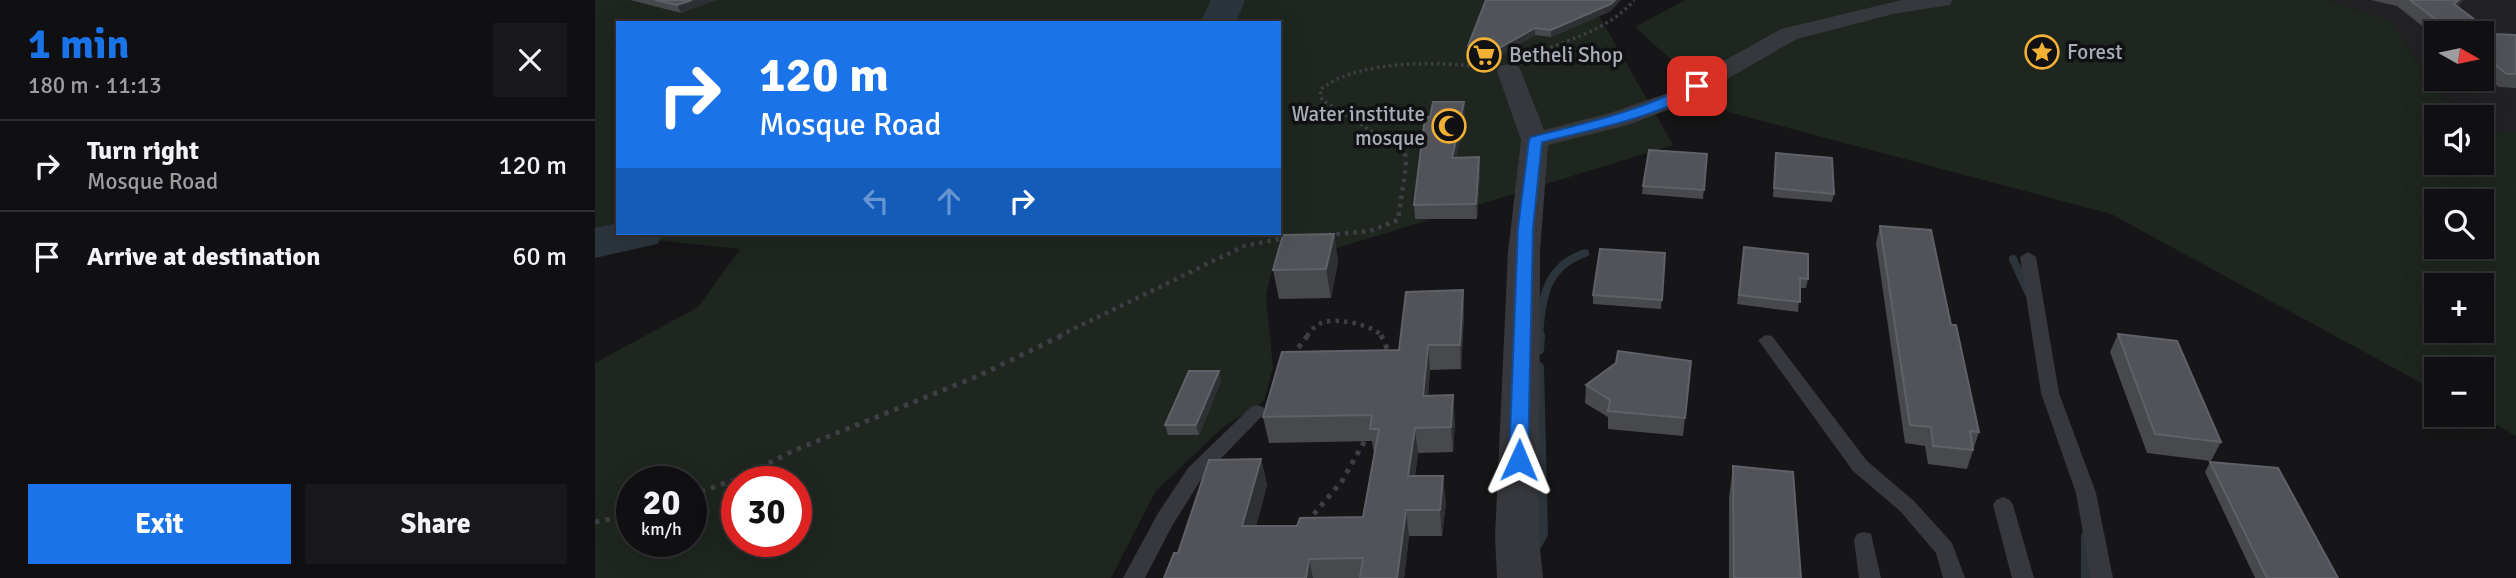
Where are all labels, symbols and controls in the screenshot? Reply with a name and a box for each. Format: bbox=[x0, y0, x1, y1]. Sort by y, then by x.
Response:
text: 1 min bbox=[28, 19, 129, 70]
north arrow bbox=[2424, 21, 2494, 91]
map controls bbox=[2424, 21, 2494, 427]
button: close bbox=[493, 23, 567, 97]
place icon: Forest bbox=[2023, 33, 2061, 71]
supermarket icon: Betheli Shop bbox=[1465, 36, 1503, 74]
place label: Forest bbox=[2067, 39, 2123, 65]
place label: Betheli Shop bbox=[1509, 42, 1623, 68]
text: 120 m bbox=[759, 45, 889, 105]
icon: right bbox=[644, 49, 735, 140]
pin bbox=[1667, 56, 1727, 116]
icon: arrive bbox=[1678, 67, 1716, 105]
text: 180 m · 11:13 bbox=[28, 71, 162, 100]
place label: Water institute mosque bbox=[1292, 101, 1425, 151]
text: Mosque Road bbox=[759, 105, 941, 144]
button: sound bbox=[2424, 105, 2494, 175]
mosque icon: Water institute mosque bbox=[1430, 107, 1468, 145]
text: Turn right bbox=[87, 135, 199, 167]
icon: right bbox=[28, 147, 66, 185]
text: 120 m bbox=[498, 150, 567, 182]
text: Mosque Road bbox=[87, 167, 218, 196]
icon: left bbox=[857, 182, 895, 220]
icon: ahead bbox=[930, 182, 968, 220]
icon: right bbox=[1003, 182, 1041, 220]
button: search bbox=[2424, 189, 2494, 259]
icon: arrive bbox=[28, 238, 66, 276]
text: Arrive at destination bbox=[87, 241, 320, 273]
text: 60 m bbox=[512, 241, 567, 273]
button: + bbox=[2424, 273, 2494, 343]
button: − bbox=[2424, 357, 2494, 427]
position arrow bbox=[1482, 423, 1556, 497]
speed limit sign: 30 bbox=[721, 466, 812, 557]
text: 20 bbox=[643, 481, 680, 524]
button: Exit bbox=[28, 484, 291, 564]
button: Share bbox=[305, 484, 567, 564]
text: km/h bbox=[641, 518, 682, 540]

